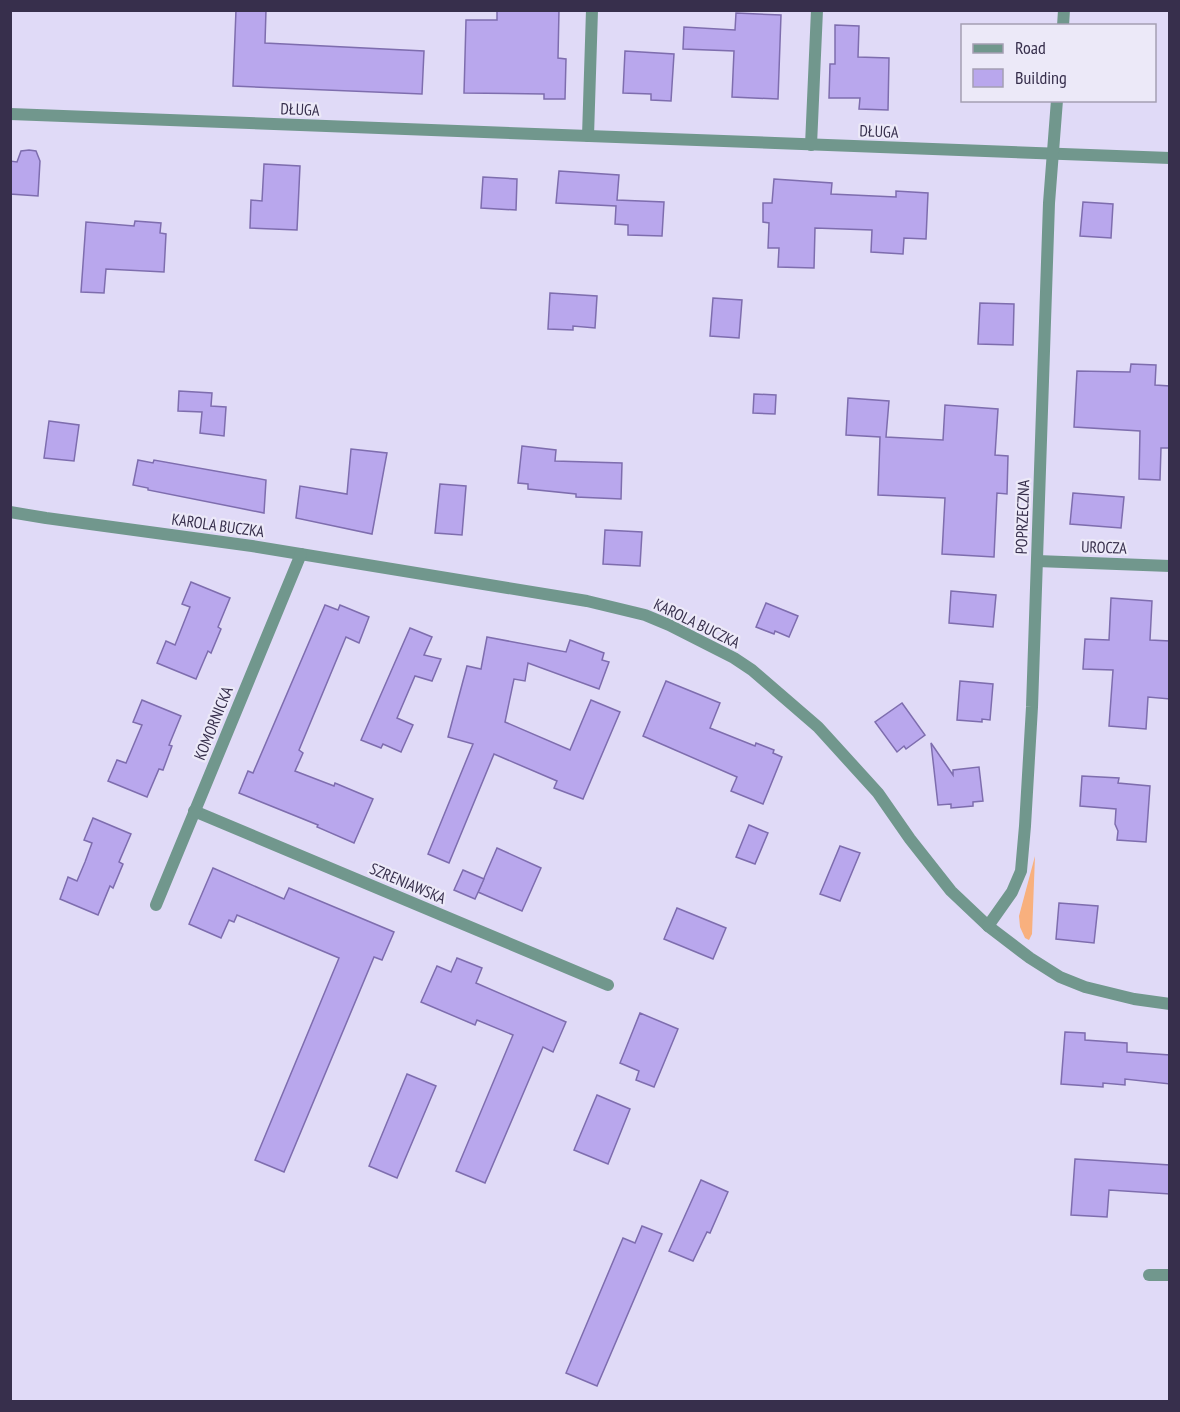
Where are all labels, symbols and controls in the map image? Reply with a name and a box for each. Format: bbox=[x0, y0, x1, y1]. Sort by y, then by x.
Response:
legend bbox=[961, 24, 1156, 102]
text: Road bbox=[1015, 36, 1046, 59]
text: Building bbox=[1015, 66, 1067, 89]
street label: DŁUGA bbox=[280, 98, 320, 120]
street label: DŁUGA bbox=[859, 120, 899, 142]
street label: POPRZECZNA bbox=[1011, 479, 1033, 555]
street label: KAROLA BUCZKA bbox=[170, 509, 266, 541]
street label: UROCZA bbox=[1081, 536, 1128, 558]
street label: KAROLA BUCZKA bbox=[651, 594, 744, 653]
street label: KOMORNICKA bbox=[189, 683, 237, 763]
street label: SZRENIAWSKA bbox=[367, 858, 449, 908]

